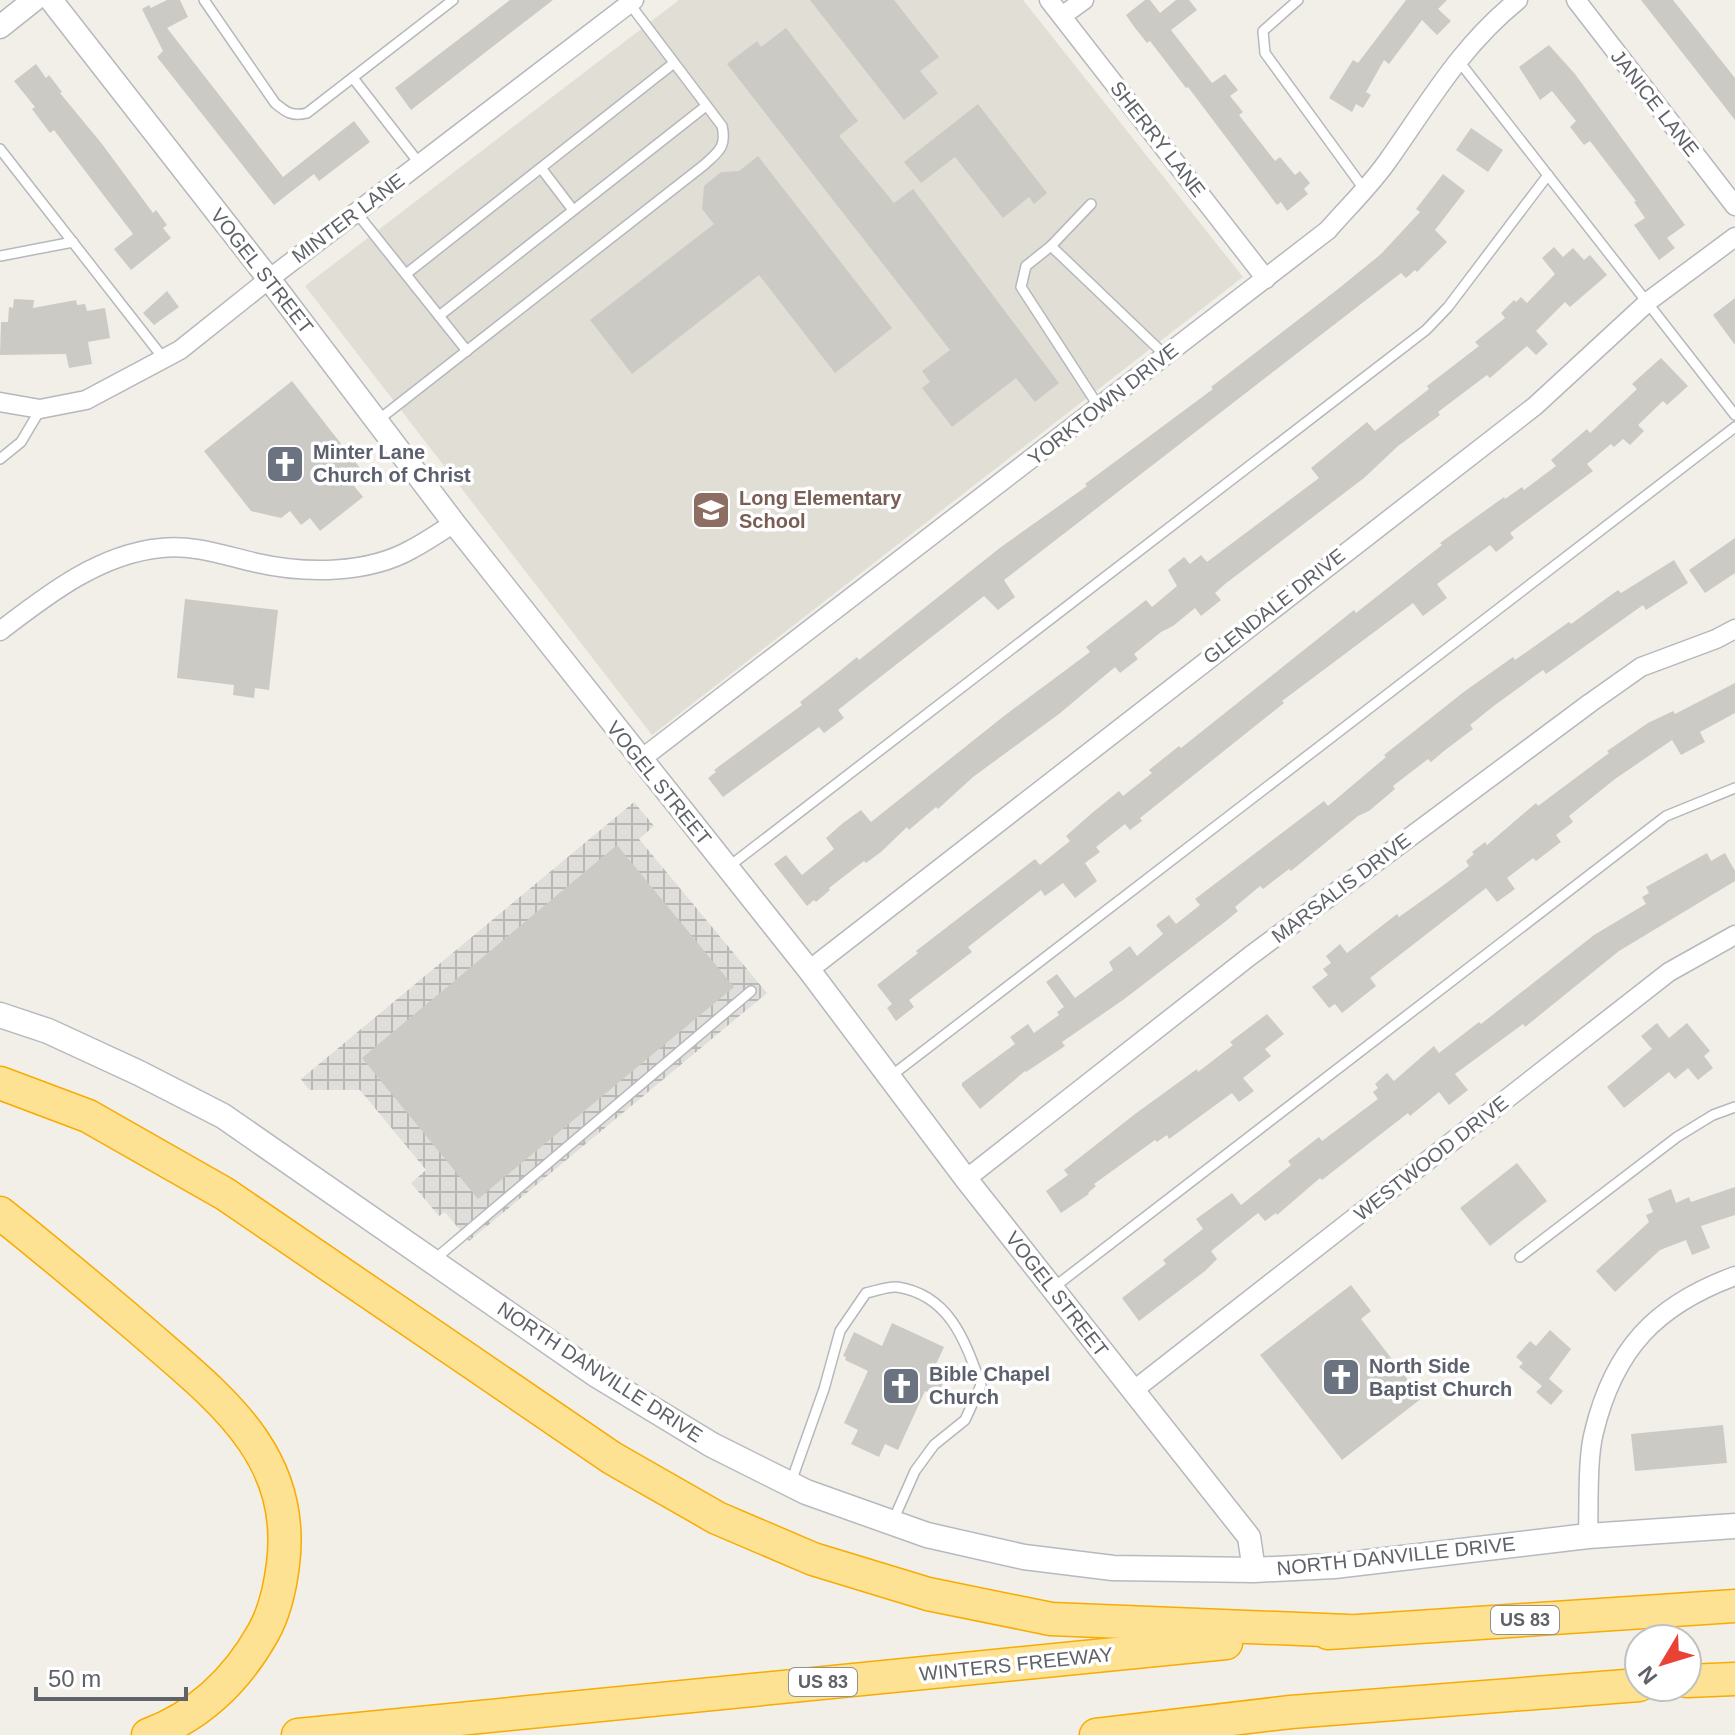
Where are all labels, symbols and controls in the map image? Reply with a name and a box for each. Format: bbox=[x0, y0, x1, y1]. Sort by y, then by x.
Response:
street label: JANICE LANE bbox=[1607, 45, 1703, 161]
street label: SHERRY LANE bbox=[1106, 77, 1210, 201]
street label: MINTER LANE bbox=[288, 169, 408, 267]
street label: VOGEL STREET bbox=[206, 204, 318, 338]
street label: YORKTOWN DRIVE bbox=[1024, 339, 1182, 469]
place label: Minter Lane Church of Christ bbox=[313, 441, 471, 486]
church icon: Minter Lane Church of Christ bbox=[264, 443, 306, 485]
place label: Long Elementary School bbox=[739, 487, 902, 532]
school or university icon: Long Elementary School bbox=[690, 489, 732, 531]
street label: GLENDALE DRIVE bbox=[1199, 544, 1349, 668]
street label: VOGEL STREET bbox=[602, 717, 716, 849]
street label: MARSALIS DRIVE bbox=[1267, 829, 1415, 947]
street label: WESTWOOD DRIVE bbox=[1350, 1091, 1512, 1225]
street label: VOGEL STREET bbox=[1001, 1227, 1113, 1361]
street label: NORTH DANVILLE DRIVE bbox=[493, 1298, 707, 1446]
place label: North Side Baptist Church bbox=[1369, 1355, 1512, 1400]
church icon: North Side Baptist Church bbox=[1320, 1356, 1362, 1398]
place label: Bible Chapel Church bbox=[929, 1363, 1050, 1408]
church icon: Bible Chapel Church bbox=[880, 1365, 922, 1407]
street label: NORTH DANVILLE DRIVE bbox=[1276, 1533, 1516, 1579]
road number: US 83 bbox=[1491, 1606, 1559, 1634]
north arrow bbox=[1623, 1623, 1703, 1703]
street label: WINTERS FREEWAY bbox=[918, 1643, 1114, 1685]
scale bar bbox=[36, 1651, 186, 1701]
text: N bbox=[1633, 1661, 1662, 1689]
text: 50 m bbox=[48, 1665, 101, 1692]
road number: US 83 bbox=[789, 1668, 857, 1696]

